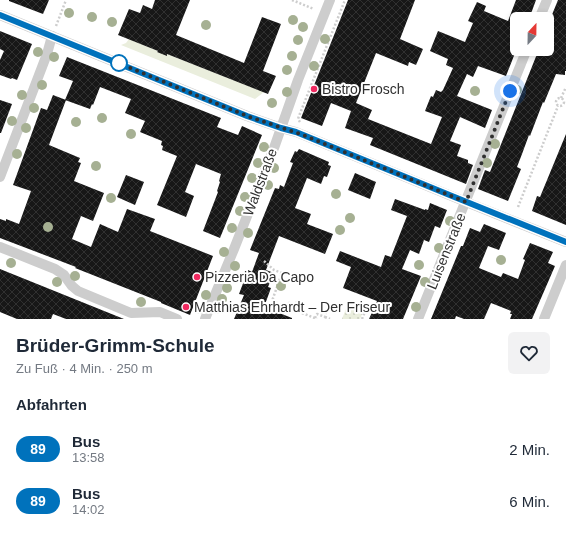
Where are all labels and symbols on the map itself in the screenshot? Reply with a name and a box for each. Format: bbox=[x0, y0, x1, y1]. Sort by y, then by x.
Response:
north arrow bbox=[510, 12, 554, 56]
unlabelled marker bbox=[110, 54, 128, 72]
place label: Bistro Frosch bbox=[322, 81, 404, 97]
your location bbox=[500, 81, 520, 101]
marker: Bistro Frosch bbox=[309, 84, 319, 94]
street label: Waldstraße bbox=[240, 146, 280, 218]
street label: Luisenstraße bbox=[423, 210, 469, 292]
place label: Pizzeria Da Capo bbox=[205, 269, 314, 285]
marker: Pizzeria Da Capo bbox=[192, 272, 202, 282]
place label: Matthias Ehrhardt – Der Friseur bbox=[194, 299, 390, 315]
marker: Matthias Ehrhardt – Der Friseur bbox=[181, 302, 191, 312]

